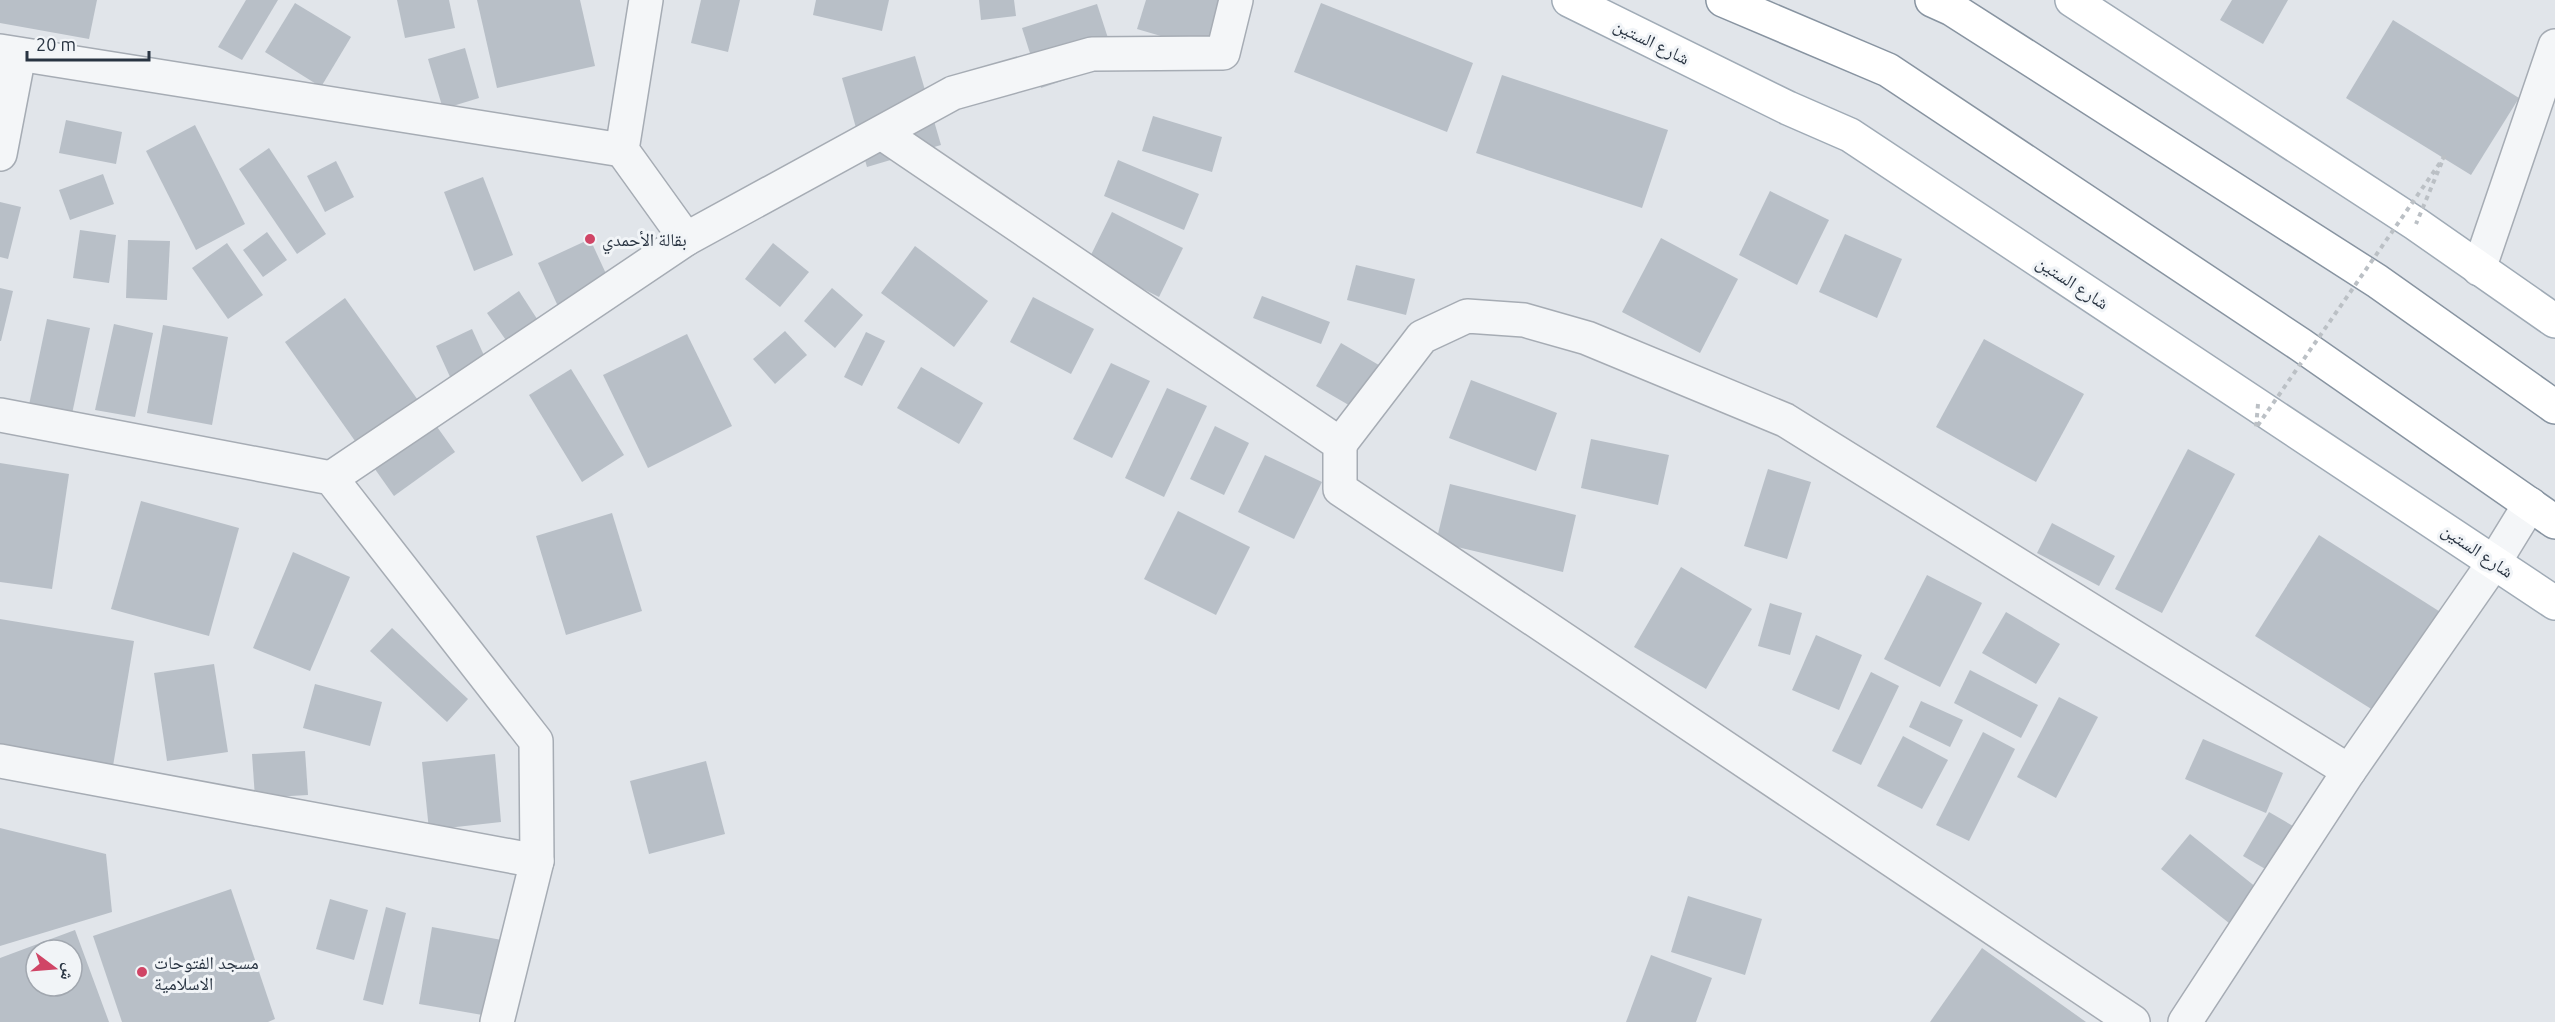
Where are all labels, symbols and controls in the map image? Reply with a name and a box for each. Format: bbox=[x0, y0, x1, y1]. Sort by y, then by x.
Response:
street label: شارع الستين bbox=[1610, 14, 1693, 70]
scale bar bbox=[27, 24, 148, 62]
text: 20 m bbox=[36, 34, 76, 54]
place label: بقالة الأحمدي bbox=[602, 229, 687, 255]
marker: بقالة الأحمدي bbox=[583, 232, 597, 246]
street label: شارع الستين bbox=[2032, 251, 2113, 314]
street label: شارع الستين bbox=[2437, 519, 2518, 583]
north arrow bbox=[24, 938, 84, 998]
place label: مسجد الفتوحات الاسلامية bbox=[154, 952, 259, 994]
text: ش bbox=[56, 961, 79, 983]
marker: مسجد الفتوحات الاسلامية bbox=[135, 965, 149, 979]

